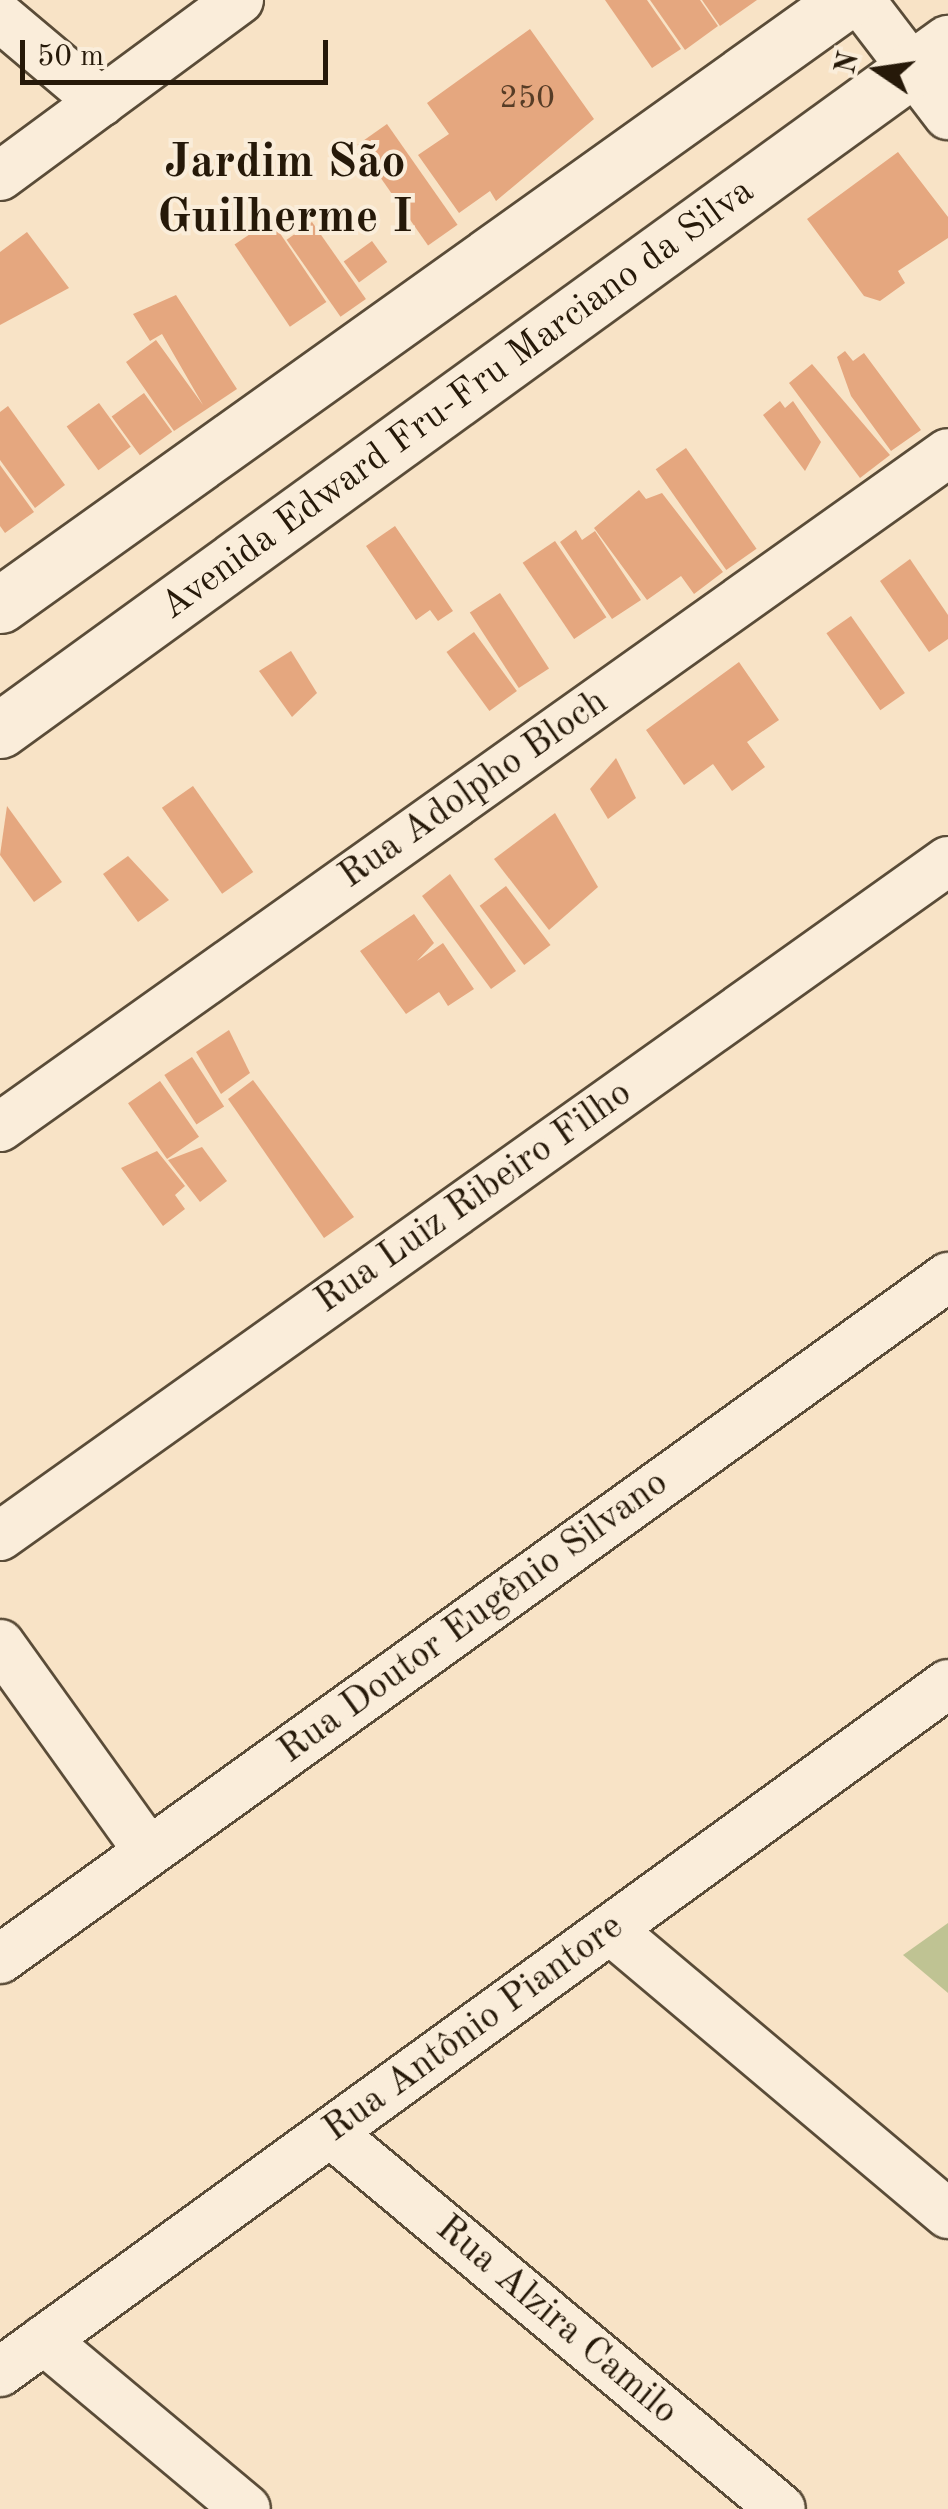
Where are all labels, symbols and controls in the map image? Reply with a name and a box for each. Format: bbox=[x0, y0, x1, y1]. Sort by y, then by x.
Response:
scale bar bbox=[25, 20, 332, 82]
north arrow bbox=[828, 20, 928, 120]
text: 50 m bbox=[37, 42, 104, 72]
text: N bbox=[833, 50, 865, 77]
house number: 250 bbox=[499, 80, 555, 118]
district label: Jardim São Guilherme I bbox=[157, 134, 413, 247]
street label: Avenida Edward Fru-Fru Marciano da Silva bbox=[152, 169, 764, 631]
street label: Rua Adolpho Bloch bbox=[331, 680, 617, 900]
street label: Rua Luiz Ribeiro Filho bbox=[307, 1072, 641, 1324]
street label: Rua Doutor Eugênio Silvano bbox=[270, 1461, 678, 1775]
street label: Rua Antônio Piantore bbox=[315, 1905, 633, 2153]
street label: Rua Alzira Camilo bbox=[426, 2206, 686, 2436]

